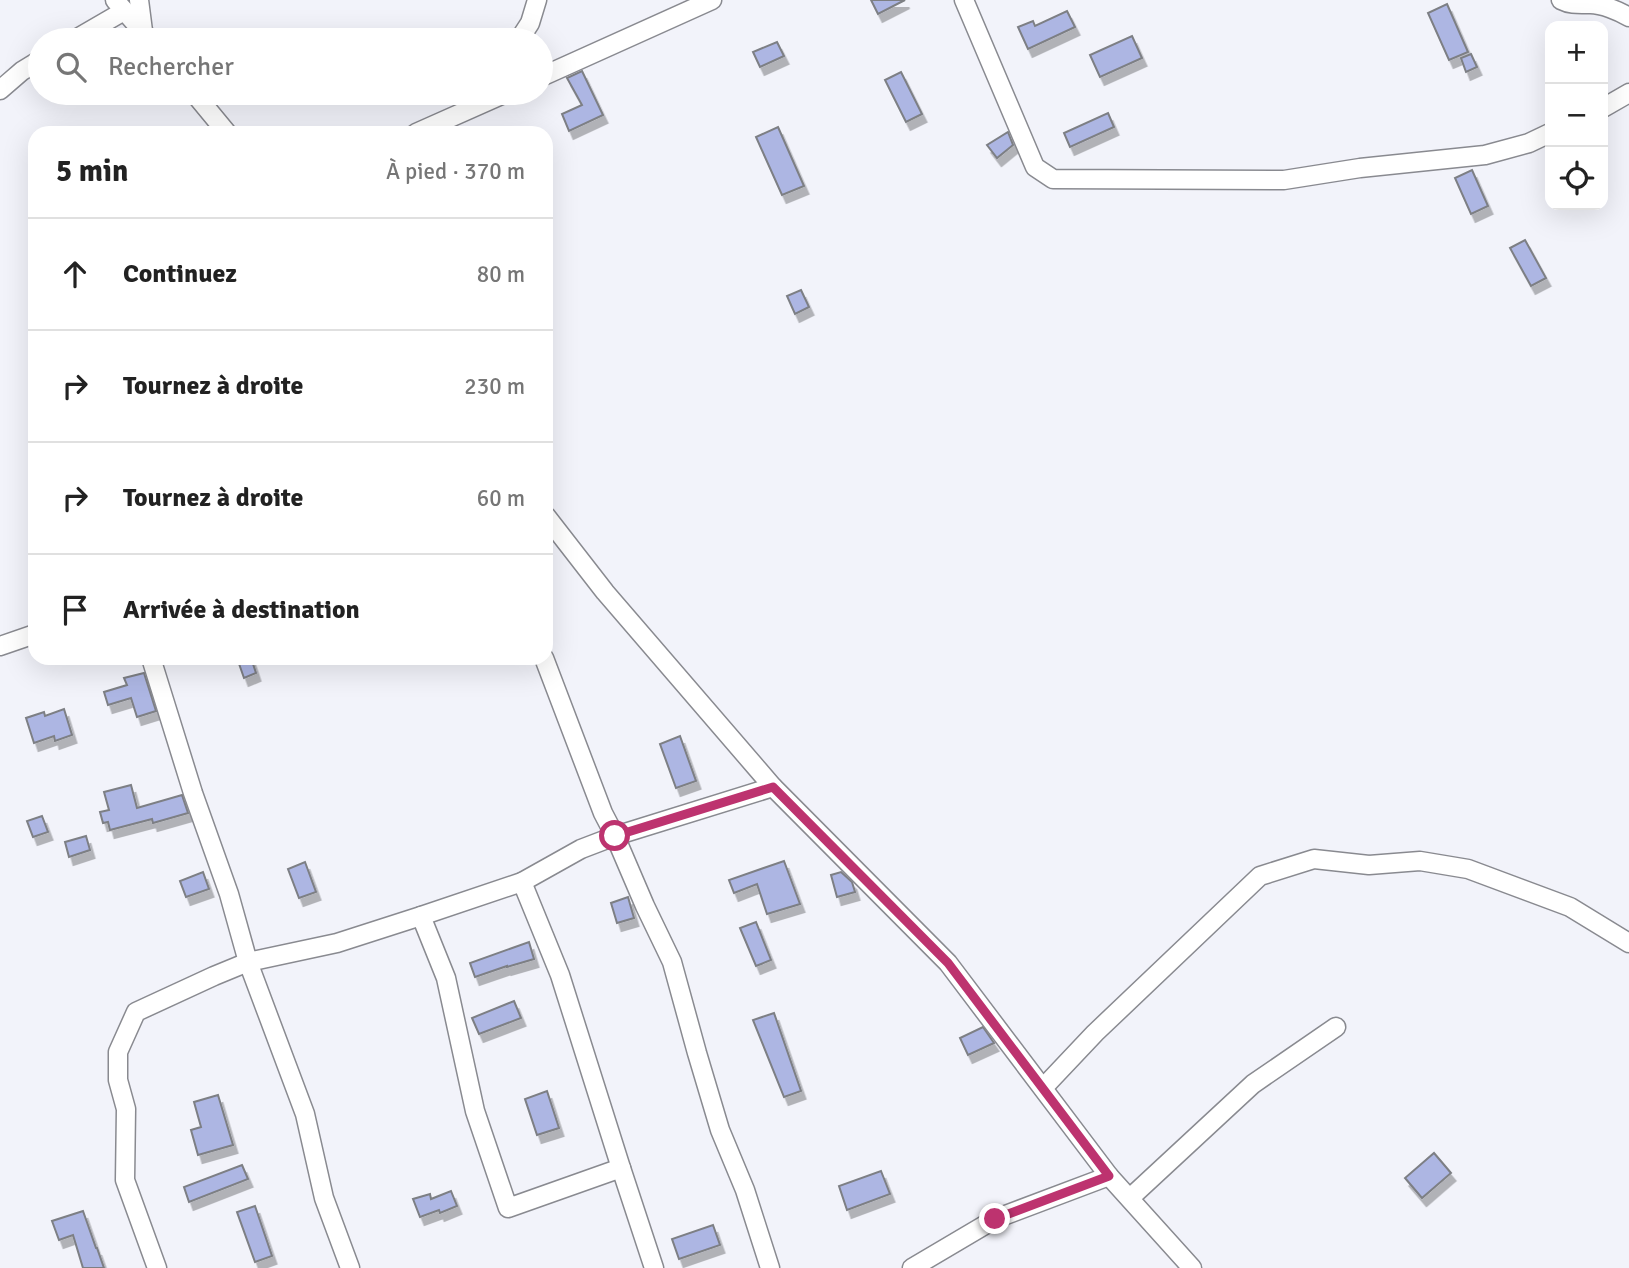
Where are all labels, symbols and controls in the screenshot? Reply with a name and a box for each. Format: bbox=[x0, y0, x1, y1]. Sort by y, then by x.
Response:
map controls bbox=[1545, 21, 1608, 210]
button: + bbox=[1545, 21, 1608, 84]
search box bbox=[28, 28, 553, 105]
icon: search bbox=[52, 48, 90, 86]
text: Rechercher bbox=[108, 51, 234, 83]
button: − bbox=[1545, 84, 1608, 147]
button: locate bbox=[1545, 147, 1608, 210]
text: 5 min bbox=[56, 153, 128, 190]
text: À pied · 370 m bbox=[386, 157, 525, 186]
icon: ahead bbox=[56, 255, 94, 293]
text: Continuez bbox=[123, 258, 237, 290]
text: 80 m bbox=[477, 260, 525, 289]
icon: right bbox=[56, 367, 94, 405]
text: Tournez à droite bbox=[123, 370, 303, 402]
text: 230 m bbox=[464, 372, 525, 401]
icon: right bbox=[56, 479, 94, 517]
text: Tournez à droite bbox=[123, 482, 303, 514]
text: 60 m bbox=[477, 484, 525, 513]
icon: arrive bbox=[56, 591, 94, 629]
text: Arrivée à destination bbox=[123, 594, 360, 626]
route start bbox=[599, 820, 630, 851]
route end bbox=[979, 1203, 1010, 1234]

